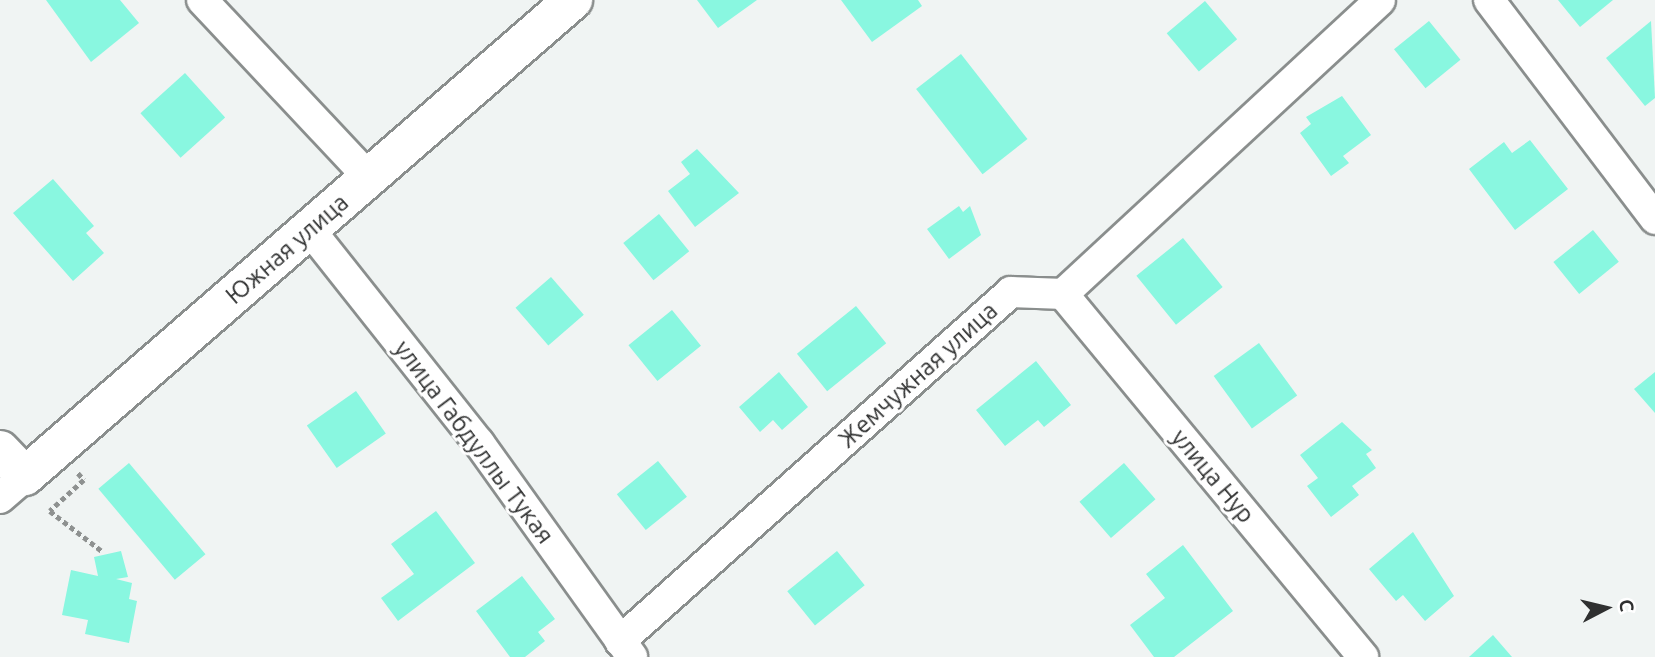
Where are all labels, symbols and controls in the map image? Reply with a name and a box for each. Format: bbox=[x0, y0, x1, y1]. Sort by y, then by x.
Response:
street label: Южная улица bbox=[220, 188, 354, 310]
street label: Жемчужная улица bbox=[833, 296, 1003, 454]
street label: улица Габдуллы Тукая bbox=[388, 335, 560, 549]
street label: улица Нур bbox=[1165, 423, 1261, 529]
north arrow bbox=[1571, 573, 1641, 643]
text: С bbox=[1615, 598, 1639, 613]

